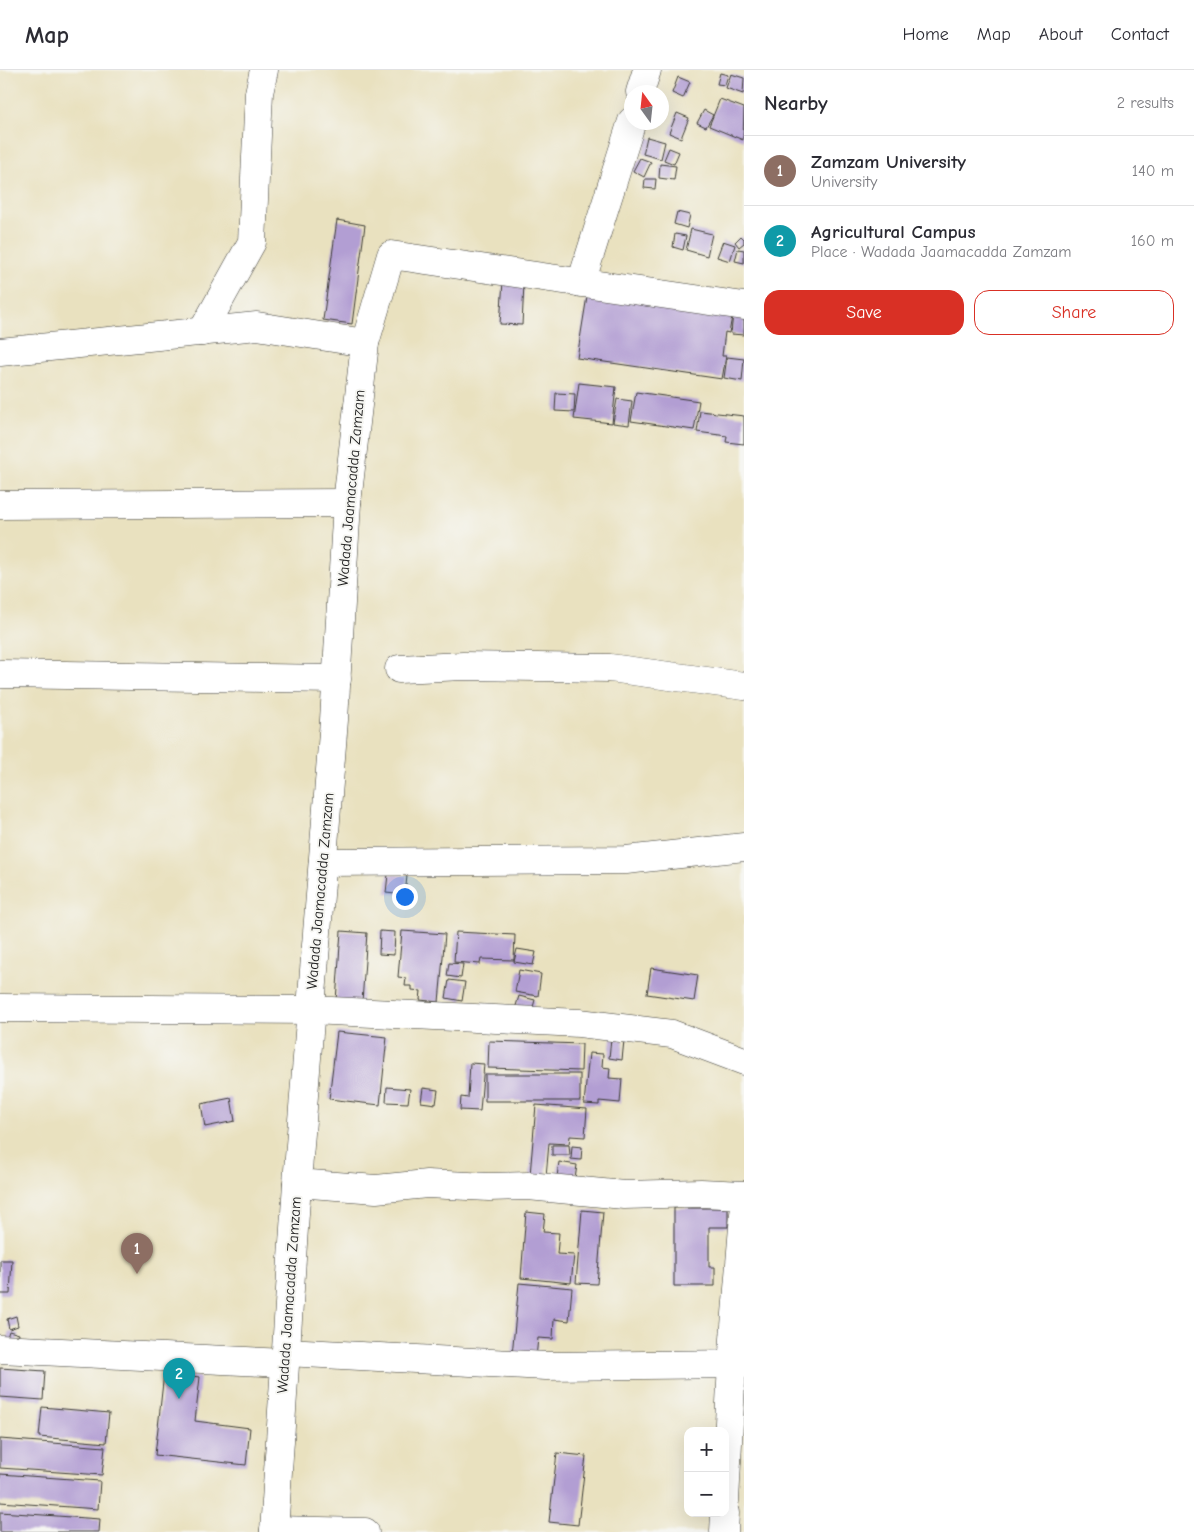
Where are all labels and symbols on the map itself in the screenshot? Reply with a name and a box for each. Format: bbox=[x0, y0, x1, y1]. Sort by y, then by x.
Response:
north arrow bbox=[624, 85, 669, 130]
street label: Wadada Jaamacadda Zamzam bbox=[333, 389, 369, 587]
street label: Wadada Jaamacadda Zamzam bbox=[302, 792, 338, 990]
your location bbox=[392, 884, 418, 910]
street label: Wadada Jaamacadda Zamzam bbox=[273, 1196, 305, 1394]
pin: 1 bbox=[121, 1233, 153, 1274]
pin: 2 bbox=[163, 1358, 195, 1399]

